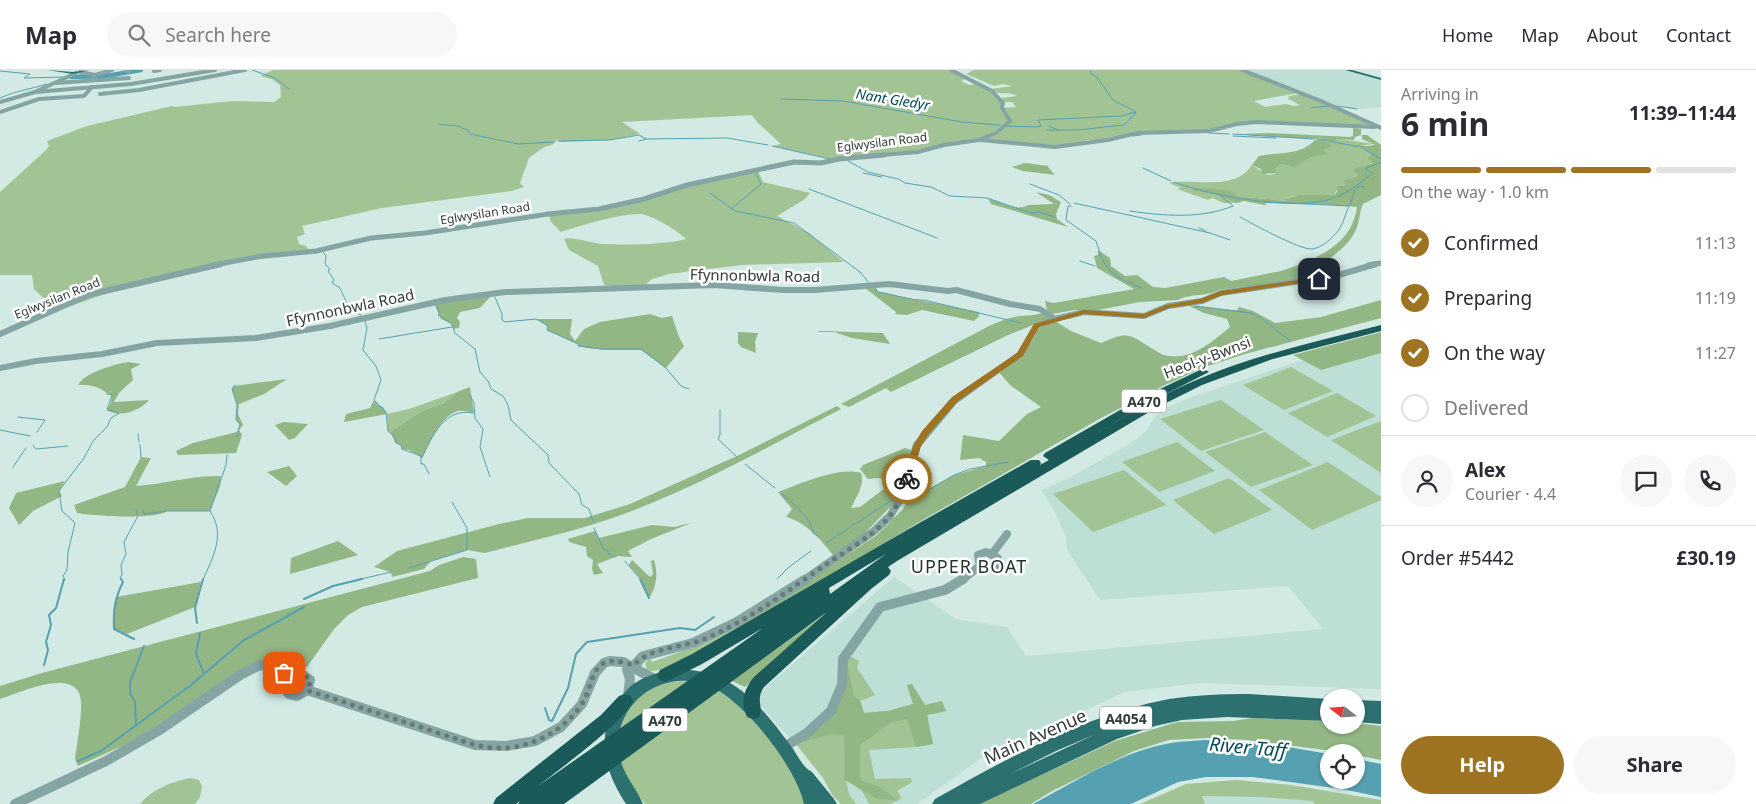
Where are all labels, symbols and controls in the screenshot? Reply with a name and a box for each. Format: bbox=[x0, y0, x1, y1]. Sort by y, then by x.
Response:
search box bbox=[107, 12, 457, 57]
text: Map bbox=[25, 18, 77, 51]
icon: search bbox=[125, 21, 153, 49]
text: Search here bbox=[165, 22, 271, 48]
text: Home bbox=[1442, 23, 1493, 47]
text: Map bbox=[1521, 23, 1559, 47]
text: About bbox=[1587, 23, 1638, 47]
text: Contact bbox=[1666, 23, 1731, 47]
text: Arriving in bbox=[1401, 83, 1479, 105]
water label: Nant Gledyr bbox=[855, 84, 932, 114]
text: 11:39–11:44 bbox=[1629, 100, 1736, 126]
text: 6 min bbox=[1401, 102, 1489, 145]
street label: Eglwysilan Road bbox=[836, 128, 928, 156]
text: On the way · 1.0 km bbox=[1401, 181, 1549, 203]
street label: Eglwysilan Road bbox=[439, 198, 531, 228]
icon: check bbox=[1401, 229, 1429, 257]
text: Confirmed bbox=[1444, 230, 1539, 256]
text: 11:13 bbox=[1695, 232, 1736, 254]
pin bbox=[1298, 258, 1340, 300]
street label: Ffynnonbwla Road bbox=[690, 264, 820, 286]
icon: home bbox=[1305, 265, 1333, 293]
street label: Eglwysilan Road bbox=[12, 273, 102, 323]
street label: Ffynnonbwla Road bbox=[284, 284, 416, 330]
icon: check bbox=[1401, 284, 1429, 312]
text: Preparing bbox=[1444, 285, 1532, 311]
text: 11:19 bbox=[1695, 287, 1736, 309]
street label: Heol-y-Bwnsi bbox=[1161, 331, 1253, 383]
icon: check bbox=[1401, 339, 1429, 367]
text: On the way bbox=[1444, 340, 1545, 366]
text: 11:27 bbox=[1695, 342, 1736, 364]
road number: A470 bbox=[1122, 390, 1166, 412]
text: Delivered bbox=[1444, 395, 1529, 421]
courier bbox=[882, 454, 932, 504]
button: person bbox=[1401, 455, 1453, 507]
button: chat bbox=[1620, 455, 1672, 507]
button: phone bbox=[1684, 455, 1736, 507]
text: Alex bbox=[1465, 457, 1506, 483]
icon: bike bbox=[893, 465, 921, 493]
text: Courier · 4.4 bbox=[1465, 483, 1556, 505]
text: Order #5442 bbox=[1401, 545, 1514, 571]
text: £30.19 bbox=[1676, 545, 1736, 571]
district label: UPPER BOAT bbox=[911, 554, 1027, 578]
pin bbox=[263, 652, 305, 694]
icon: bag bbox=[270, 659, 298, 687]
north arrow bbox=[1320, 689, 1365, 734]
map controls bbox=[1320, 689, 1365, 789]
street label: Main Avenue bbox=[980, 703, 1090, 769]
road number: A4054 bbox=[1100, 706, 1152, 730]
road number: A470 bbox=[642, 708, 688, 732]
water label: River Taff bbox=[1208, 731, 1291, 764]
button: Help bbox=[1401, 736, 1564, 794]
button: Share bbox=[1574, 736, 1736, 794]
button: locate bbox=[1320, 744, 1365, 789]

